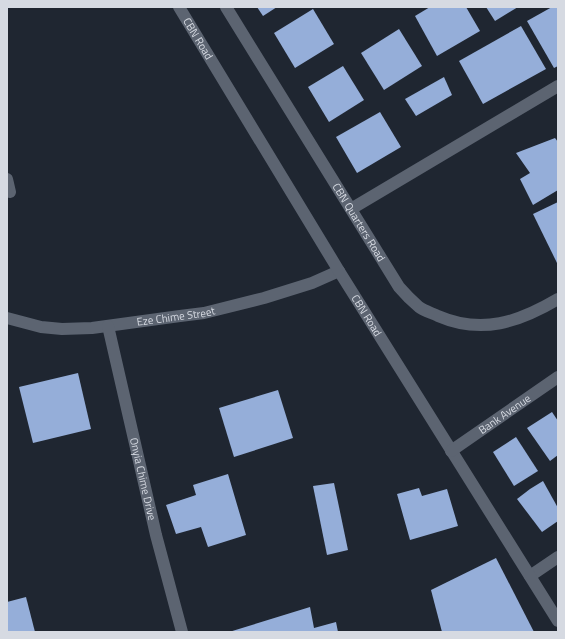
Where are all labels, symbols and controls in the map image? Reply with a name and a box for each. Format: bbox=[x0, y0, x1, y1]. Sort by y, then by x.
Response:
street label: CBN Road bbox=[179, 15, 217, 63]
street label: CBN Quarters Road bbox=[329, 180, 389, 265]
street label: CBN Road bbox=[348, 291, 386, 339]
street label: Eze Chime Street bbox=[136, 302, 217, 330]
street label: Bank Avenue bbox=[475, 390, 534, 438]
street label: Onyia Chime Drive bbox=[126, 436, 160, 522]

